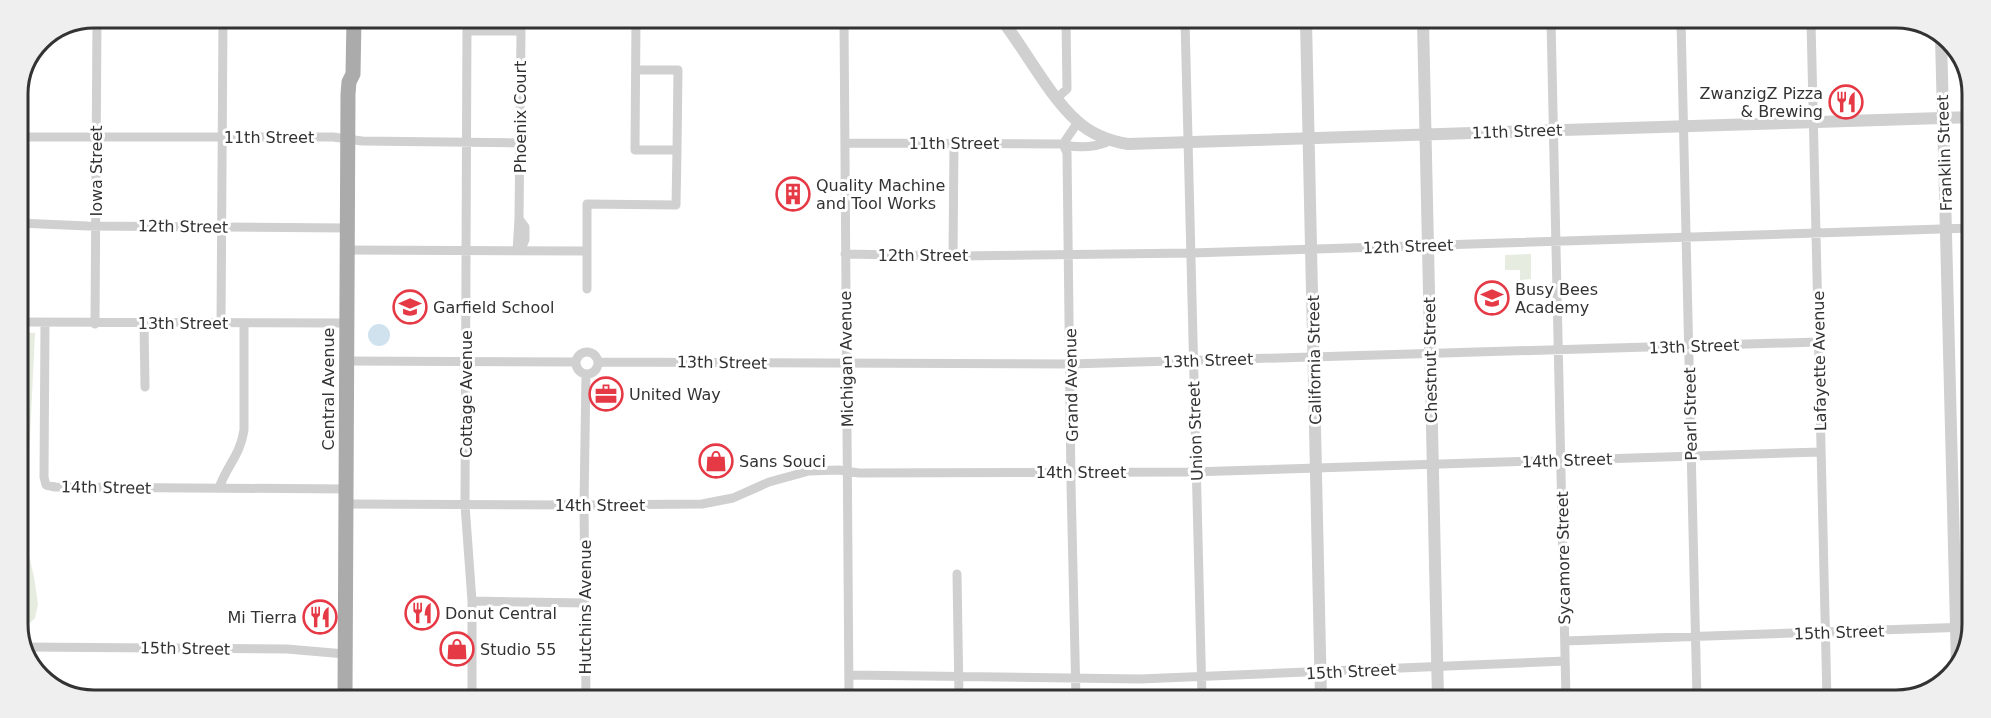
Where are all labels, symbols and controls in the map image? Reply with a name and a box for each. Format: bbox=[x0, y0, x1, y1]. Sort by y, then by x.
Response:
street label: Phoenix Court bbox=[511, 61, 530, 173]
place label: ZwanzigZ Pizza & Brewing bbox=[1700, 84, 1823, 121]
restaurant icon: ZwanzigZ Pizza & Brewing bbox=[1828, 84, 1864, 120]
street label: Franklin Street bbox=[1933, 94, 1956, 212]
street label: 11th Street bbox=[1471, 120, 1563, 143]
street label: Iowa Street bbox=[87, 125, 106, 217]
street label: 11th Street bbox=[224, 128, 314, 147]
street label: 11th Street bbox=[909, 134, 999, 153]
building icon: Quality Machine and Tool Works bbox=[775, 176, 811, 212]
place label: Quality Machine and Tool Works bbox=[816, 176, 945, 213]
street label: 12th Street bbox=[138, 216, 228, 237]
street label: 12th Street bbox=[1362, 235, 1454, 258]
street label: 12th Street bbox=[878, 246, 968, 265]
school or university icon: Busy Bees Academy bbox=[1474, 280, 1510, 316]
place label: Busy Bees Academy bbox=[1515, 280, 1598, 317]
school or university icon: Garfield School bbox=[392, 289, 428, 325]
street label: Michigan Avenue bbox=[836, 291, 857, 427]
street label: Lafayette Avenue bbox=[1809, 291, 1830, 431]
street label: California Street bbox=[1304, 295, 1325, 425]
street label: Chestnut Street bbox=[1420, 297, 1441, 423]
place label: Garfield School bbox=[433, 298, 555, 317]
street label: 13th Street bbox=[138, 314, 228, 333]
street label: Central Avenue bbox=[319, 328, 338, 450]
street label: Grand Avenue bbox=[1061, 328, 1082, 442]
street label: Cottage Avenue bbox=[457, 330, 476, 458]
street label: 13th Street bbox=[1648, 335, 1740, 358]
street label: 13th Street bbox=[1162, 349, 1254, 372]
street label: 13th Street bbox=[677, 352, 767, 373]
street label: Pearl Street bbox=[1680, 367, 1701, 461]
office icon: United Way bbox=[588, 376, 624, 412]
street label: Union Street bbox=[1184, 381, 1207, 481]
place label: United Way bbox=[629, 385, 721, 404]
shop icon: Sans Souci bbox=[698, 443, 734, 479]
street label: 14th Street bbox=[1521, 449, 1613, 472]
place label: Sans Souci bbox=[739, 452, 826, 471]
street label: 14th Street bbox=[1036, 463, 1126, 482]
street label: 14th Street bbox=[61, 477, 151, 498]
street label: Sycamore Street bbox=[1553, 491, 1574, 625]
street label: 14th Street bbox=[555, 496, 645, 515]
street label: Hutchins Avenue bbox=[576, 540, 595, 674]
restaurant icon: Donut Central bbox=[404, 595, 440, 631]
restaurant icon: Mi Tierra bbox=[302, 599, 338, 635]
place label: Donut Central bbox=[445, 604, 557, 623]
place label: Mi Tierra bbox=[227, 608, 297, 627]
street label: 15th Street bbox=[1793, 621, 1885, 644]
shop icon: Studio 55 bbox=[439, 631, 475, 667]
street label: 15th Street bbox=[140, 638, 230, 659]
place label: Studio 55 bbox=[480, 640, 556, 659]
street label: 15th Street bbox=[1305, 660, 1397, 683]

